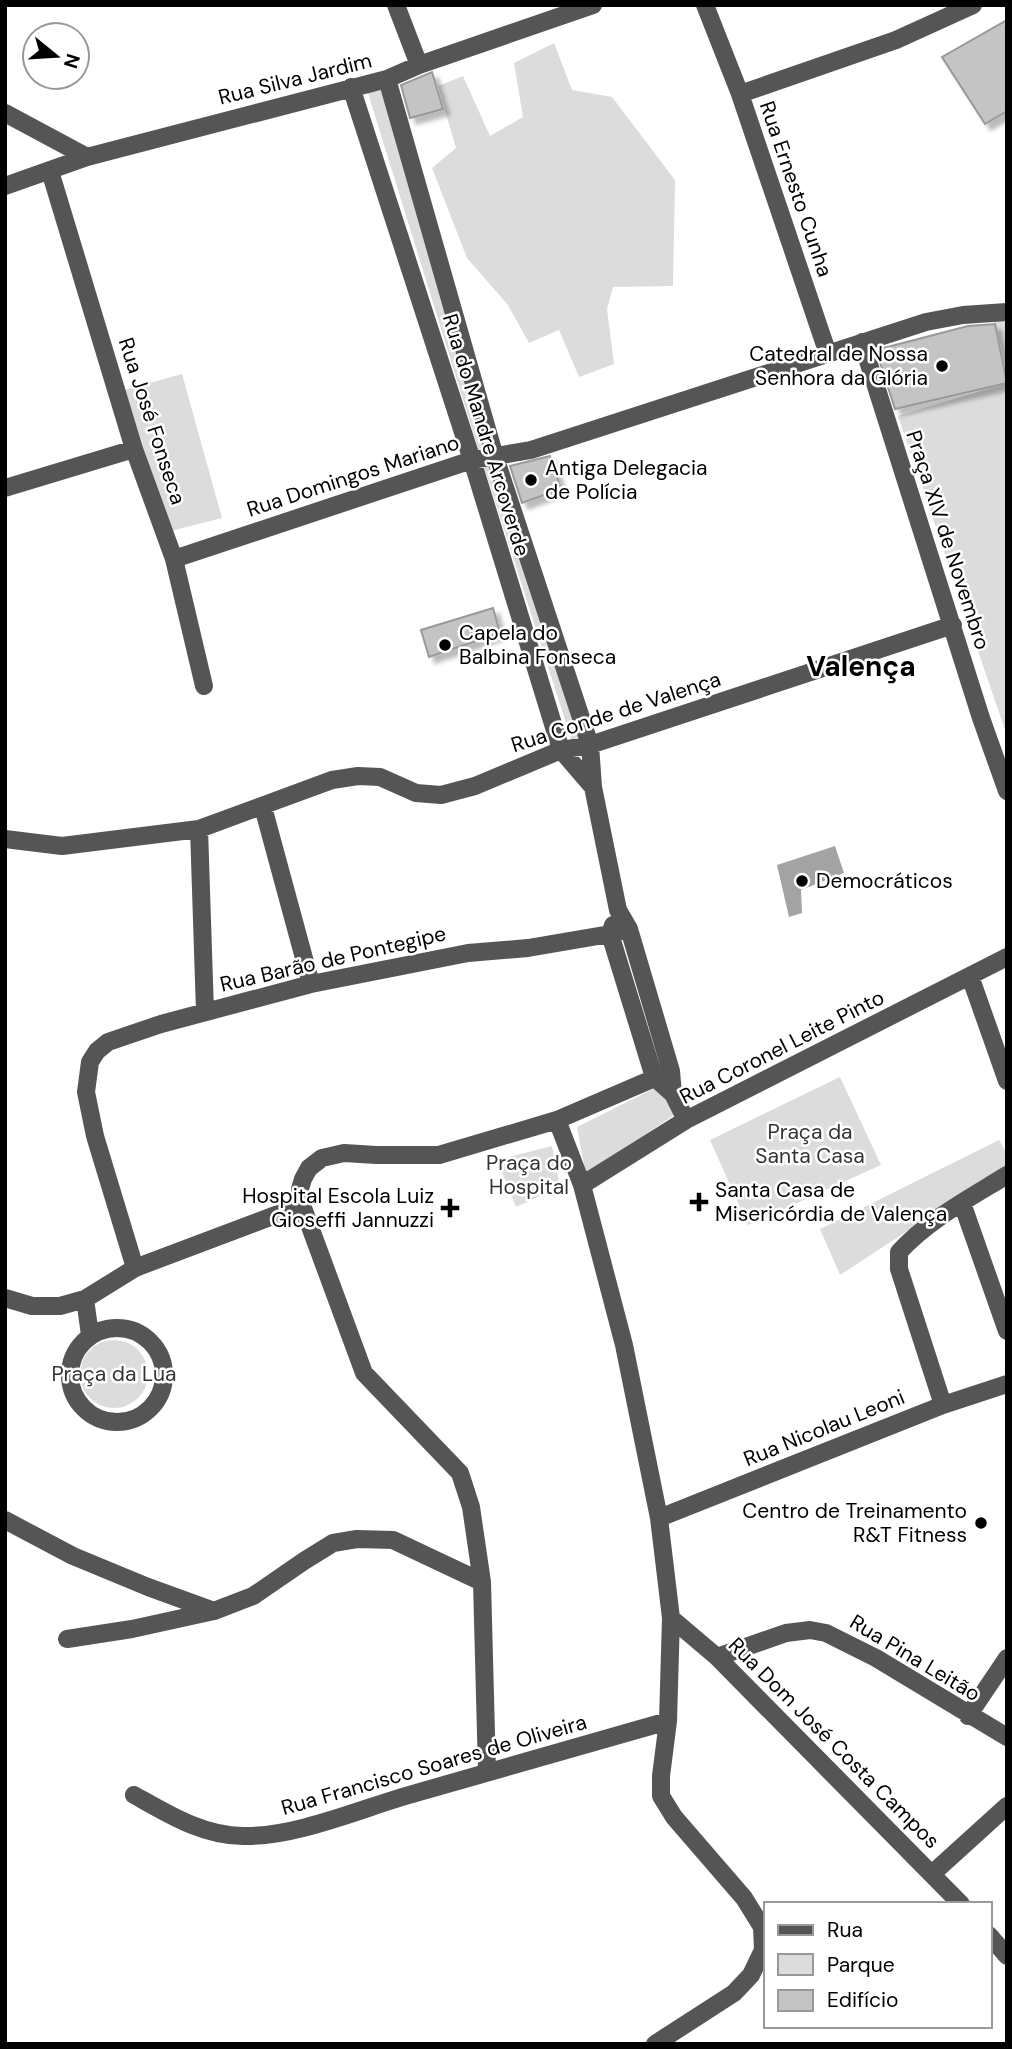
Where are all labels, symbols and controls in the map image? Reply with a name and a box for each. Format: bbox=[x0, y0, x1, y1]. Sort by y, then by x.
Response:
north arrow bbox=[21, 21, 91, 91]
street label: Rua Silva Jardim bbox=[215, 46, 375, 112]
text: N bbox=[58, 51, 86, 72]
street label: Rua Ernesto Cunha bbox=[753, 98, 839, 280]
street label: Rua do Mandre Arcoverde bbox=[436, 310, 536, 560]
street label: Rua José Fonseca bbox=[112, 334, 192, 508]
place label: Catedral de Nossa Senhora da Glória bbox=[749, 340, 928, 392]
marker: Catedral de Nossa Senhora da Glória bbox=[934, 358, 950, 374]
street label: Praça XIV de Novembro bbox=[899, 427, 997, 653]
street label: Rua Domingos Mariano bbox=[243, 428, 463, 524]
place label: Antiga Delegacia de Polícia bbox=[545, 454, 708, 506]
marker: Antiga Delegacia de Polícia bbox=[523, 472, 539, 488]
place label: Capela do Balbina Fonseca bbox=[459, 619, 616, 671]
marker: Capela do Balbina Fonseca bbox=[437, 637, 453, 653]
district label: Valença bbox=[806, 648, 916, 685]
street label: Rua Conde de Valença bbox=[508, 665, 724, 759]
place label: Democráticos bbox=[816, 867, 953, 895]
marker: Democráticos bbox=[794, 873, 810, 889]
street label: Rua Barão de Pontegipe bbox=[217, 919, 449, 999]
street label: Rua Coronel Leite Pinto bbox=[675, 983, 889, 1111]
park label: Praça da Santa Casa bbox=[755, 1118, 865, 1170]
park label: Praça do Hospital bbox=[486, 1149, 572, 1201]
place label: Santa Casa de Misericórdia de Valença bbox=[715, 1176, 947, 1228]
place label: Hospital Escola Luiz Gioseffi Jannuzzi bbox=[242, 1182, 434, 1234]
marker: Santa Casa de Misericórdia de Valença bbox=[689, 1192, 709, 1212]
marker: Hospital Escola Luiz Gioseffi Jannuzzi bbox=[440, 1198, 460, 1218]
park label: Praça da Lua bbox=[51, 1360, 177, 1388]
street label: Rua Nicolau Leoni bbox=[739, 1383, 909, 1473]
place label: Centro de Treinamento R&T Fitness bbox=[742, 1497, 967, 1549]
marker: Centro de Treinamento R&T Fitness bbox=[973, 1515, 989, 1531]
street label: Rua Pina Leitão bbox=[845, 1608, 985, 1708]
street label: Rua Dom José Costa Campos bbox=[722, 1631, 946, 1855]
street label: Rua Francisco Soares de Oliveira bbox=[278, 1708, 590, 1822]
legend bbox=[764, 1902, 991, 2028]
text: Rua bbox=[827, 1916, 863, 1944]
text: Parque bbox=[827, 1951, 895, 1979]
text: Edifício bbox=[827, 1986, 898, 2014]

